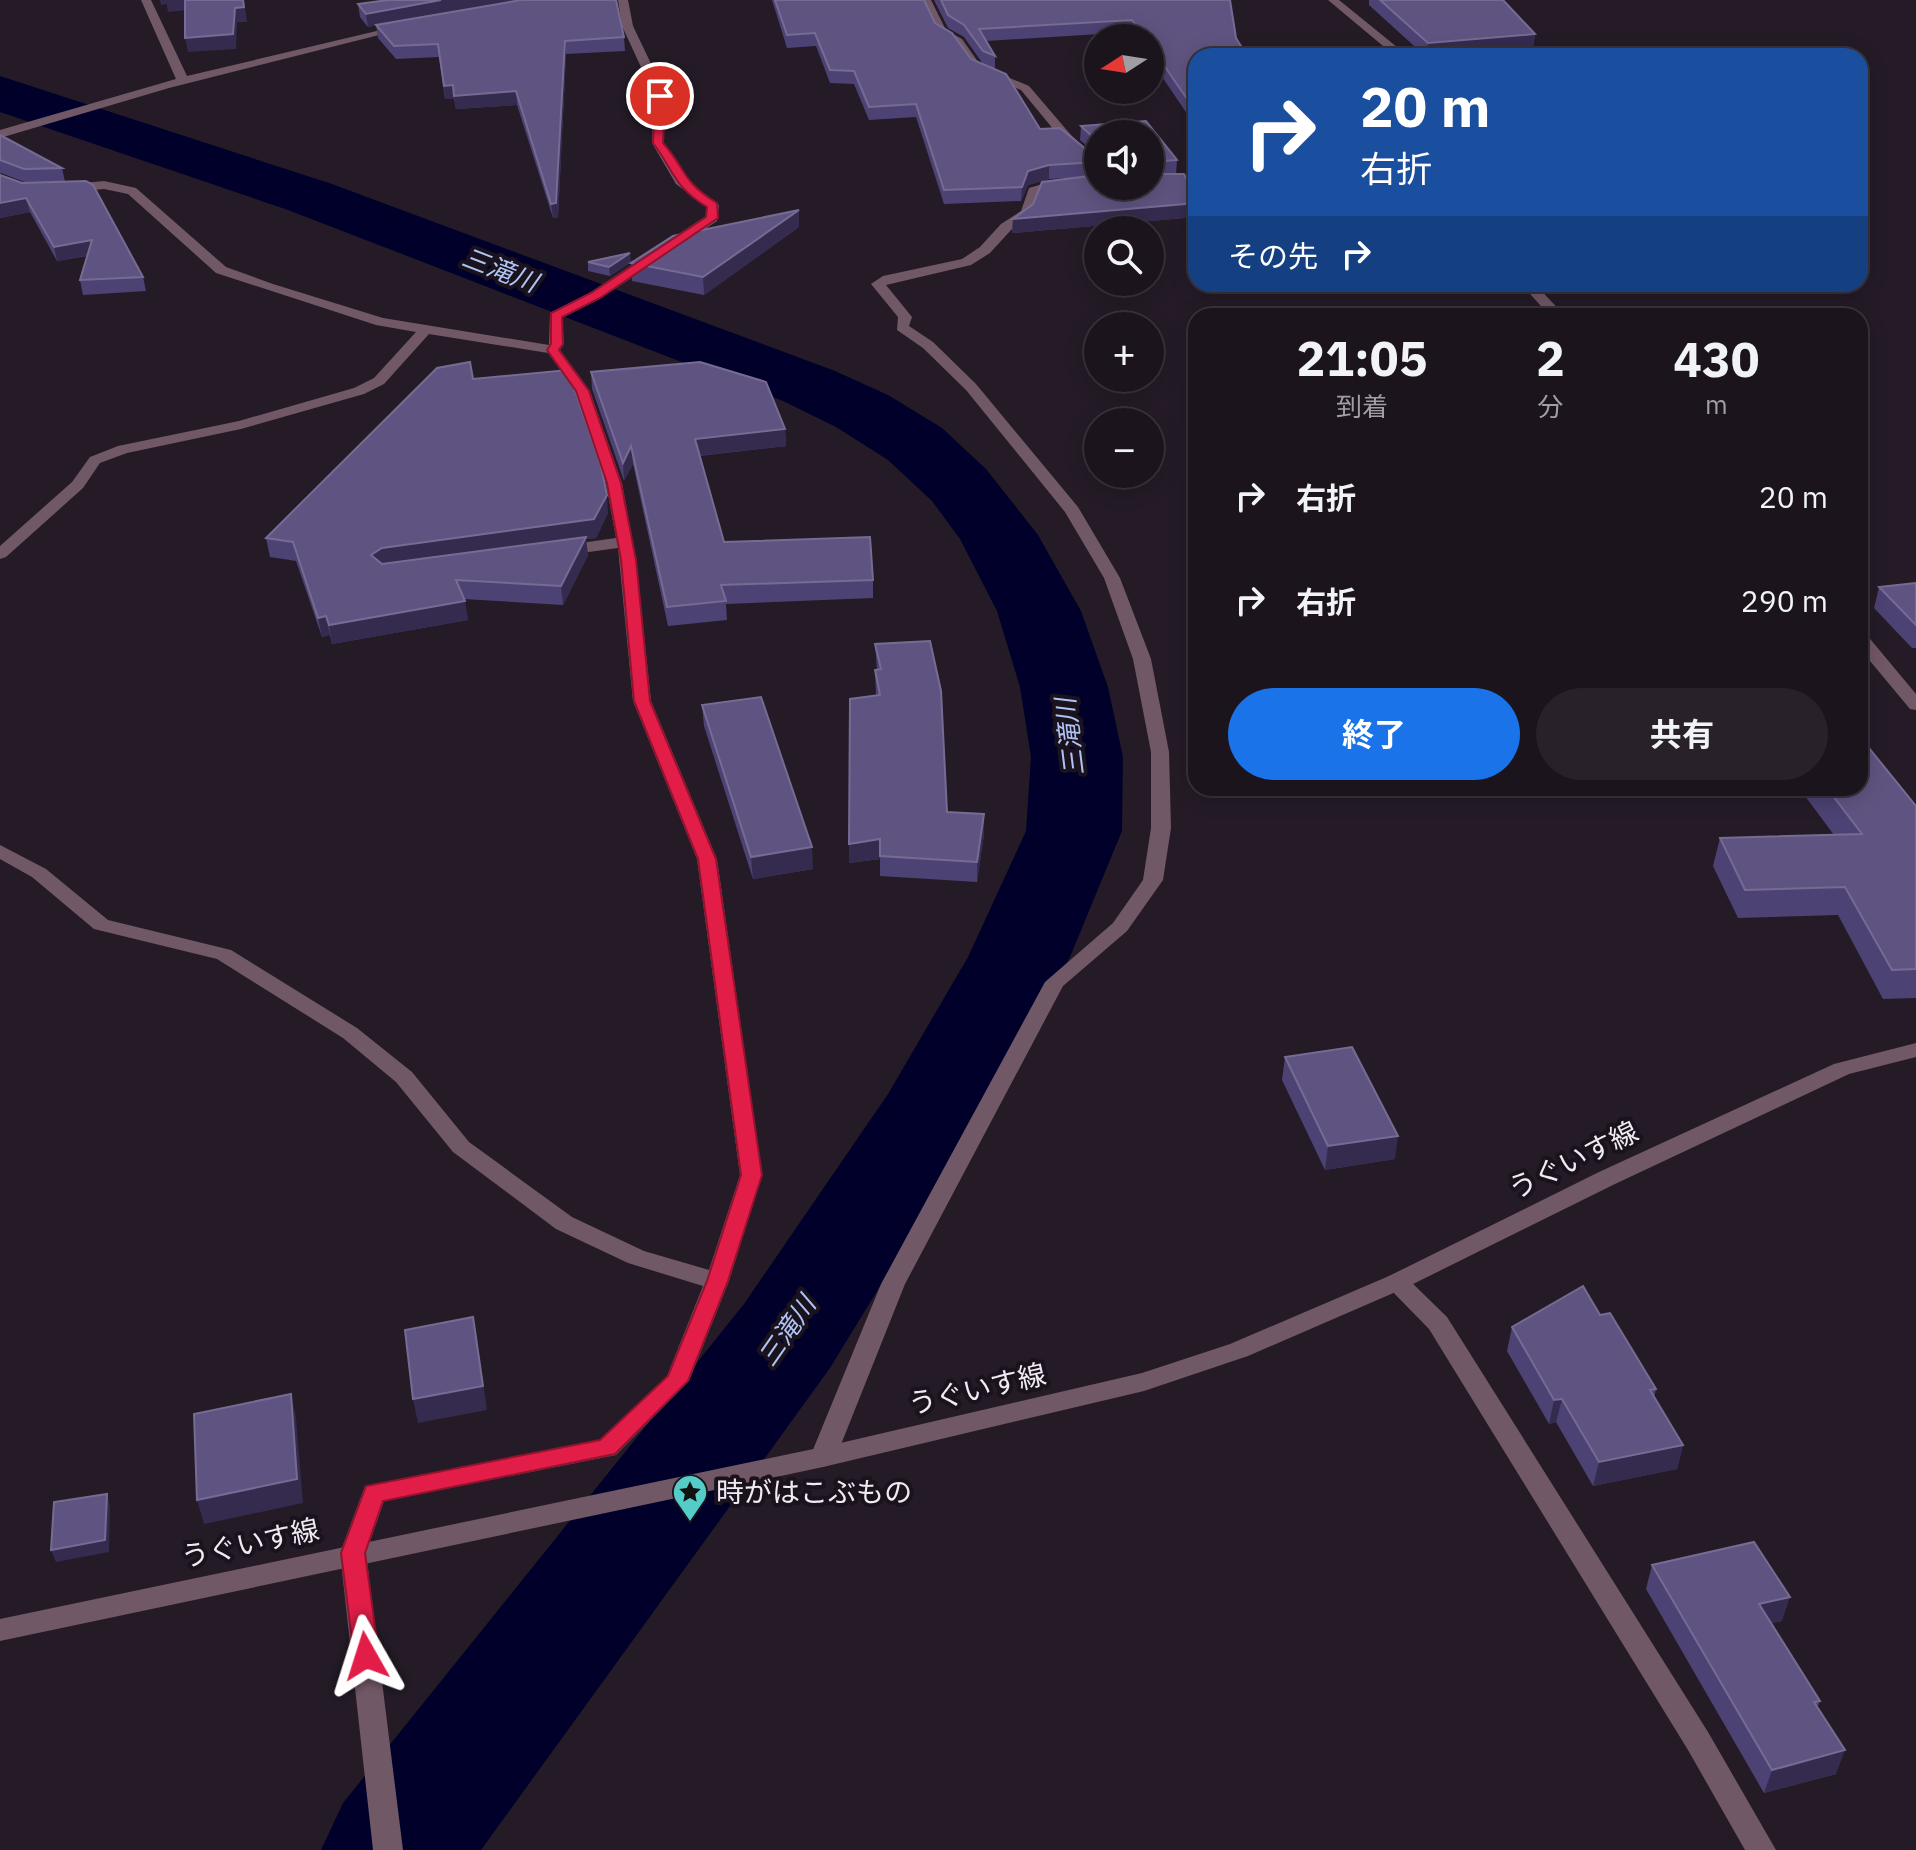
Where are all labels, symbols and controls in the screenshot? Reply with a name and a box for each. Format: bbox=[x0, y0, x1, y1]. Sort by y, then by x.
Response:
north arrow bbox=[1084, 24, 1164, 104]
map controls bbox=[1084, 24, 1164, 488]
pin bbox=[626, 62, 694, 130]
text: 20 m bbox=[1360, 70, 1490, 142]
icon: arrive bbox=[638, 74, 682, 118]
icon: right bbox=[1228, 80, 1332, 184]
button: sound bbox=[1084, 120, 1164, 200]
text: 右折 bbox=[1360, 145, 1432, 192]
button: search bbox=[1084, 216, 1164, 296]
icon: right bbox=[1334, 232, 1378, 276]
text: その先 bbox=[1228, 236, 1318, 275]
water label: 三滝川 bbox=[458, 239, 546, 300]
button: + bbox=[1084, 312, 1164, 392]
text: 21:05 bbox=[1296, 327, 1427, 389]
text: 2 bbox=[1536, 327, 1565, 389]
text: 430 bbox=[1673, 328, 1760, 390]
text: m bbox=[1705, 387, 1728, 421]
text: 到着 bbox=[1336, 389, 1388, 423]
text: 分 bbox=[1537, 389, 1563, 423]
button: − bbox=[1084, 408, 1164, 488]
icon: right bbox=[1228, 474, 1272, 518]
text: 20 m bbox=[1759, 477, 1828, 516]
text: 右折 bbox=[1296, 478, 1356, 517]
icon: right bbox=[1228, 578, 1272, 622]
text: 290 m bbox=[1741, 581, 1828, 620]
text: 右折 bbox=[1296, 582, 1356, 621]
button: 終了 bbox=[1228, 688, 1520, 780]
button: 共有 bbox=[1536, 688, 1828, 780]
water label: 三滝川 bbox=[1047, 693, 1091, 778]
street label: うぐいす線 bbox=[1502, 1112, 1644, 1207]
water label: 三滝川 bbox=[750, 1286, 824, 1372]
street label: うぐいす線 bbox=[905, 1355, 1049, 1422]
place icon: 時がはこぶもの bbox=[671, 1473, 709, 1523]
place label: 時がはこぶもの bbox=[716, 1473, 912, 1510]
street label: うぐいす線 bbox=[178, 1510, 322, 1575]
position arrow bbox=[324, 1614, 408, 1698]

